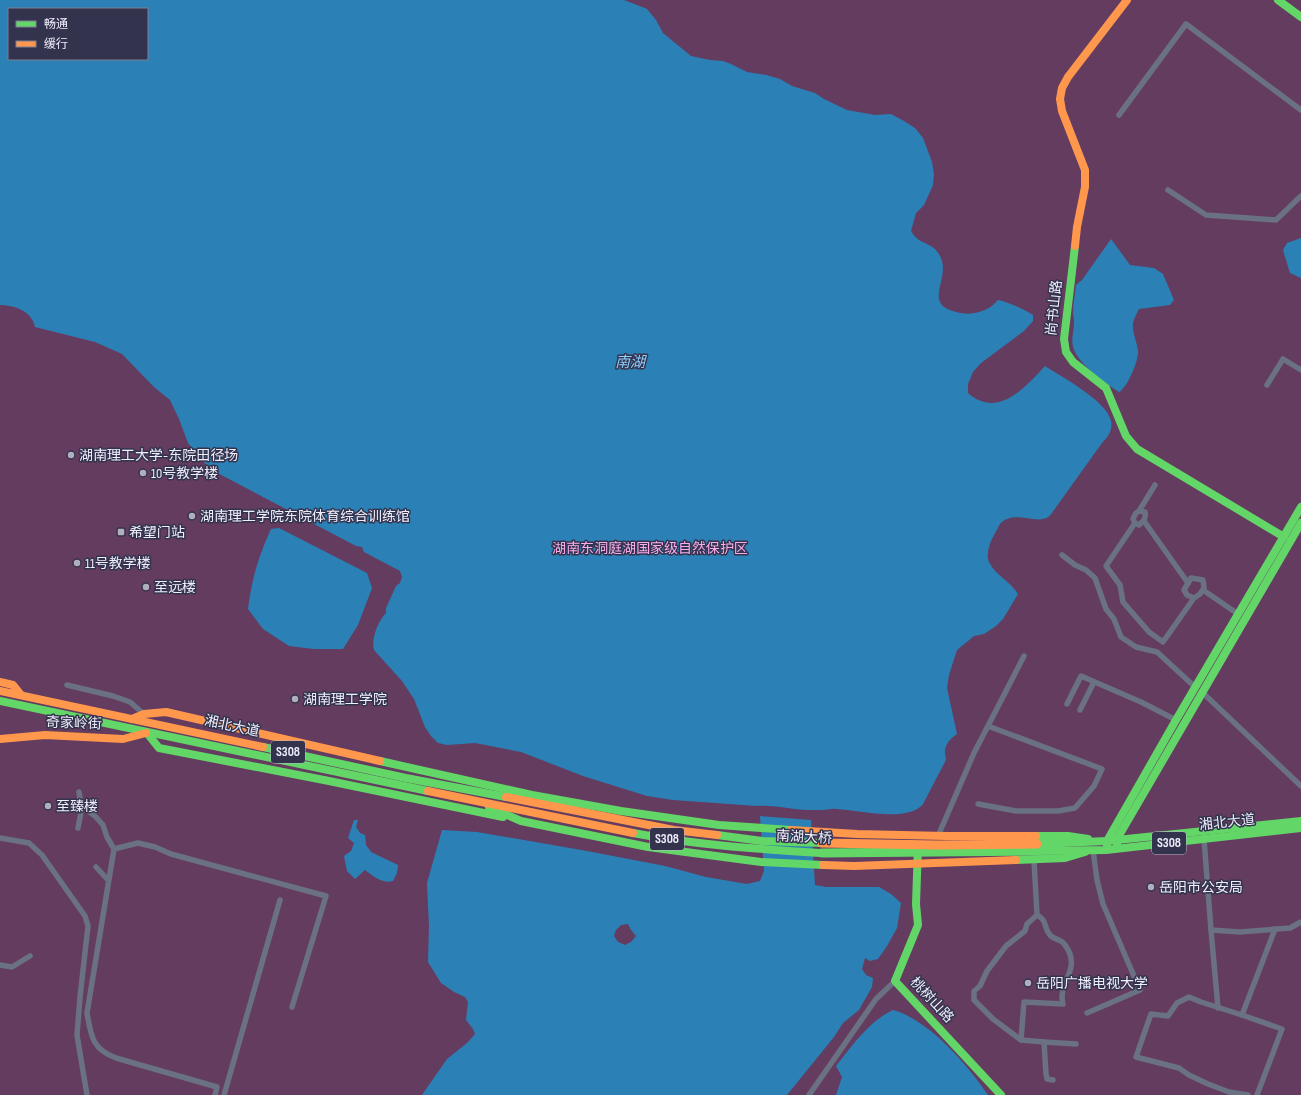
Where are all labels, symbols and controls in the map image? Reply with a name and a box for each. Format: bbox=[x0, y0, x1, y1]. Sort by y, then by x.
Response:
legend bbox=[8, 8, 148, 60]
text: 畅通 bbox=[44, 17, 68, 32]
text: 缓行 bbox=[44, 37, 68, 52]
street label: 尚书山路 bbox=[1043, 279, 1065, 337]
water label: 南湖 bbox=[615, 353, 647, 372]
place label: 湖南理工大学-东院田径场 bbox=[79, 447, 238, 464]
marker: 湖南理工大学-东院田径场 bbox=[66, 450, 76, 460]
place label: 10号教学楼 bbox=[151, 465, 218, 482]
marker: 10号教学楼 bbox=[138, 468, 148, 478]
place label: 湖南理工学院东院体育综合训练馆 bbox=[200, 508, 410, 525]
marker: 湖南理工学院东院体育综合训练馆 bbox=[187, 511, 197, 521]
place label: 希望门站 bbox=[129, 524, 185, 541]
marker: 希望门站 bbox=[116, 527, 126, 537]
park label: 湖南东洞庭湖国家级自然保护区 bbox=[552, 540, 748, 557]
place label: 11号教学楼 bbox=[85, 555, 151, 572]
marker: 11号教学楼 bbox=[72, 558, 82, 568]
place label: 至远楼 bbox=[154, 579, 196, 596]
marker: 至远楼 bbox=[141, 582, 151, 592]
place label: 湖南理工学院 bbox=[303, 691, 387, 708]
marker: 湖南理工学院 bbox=[290, 694, 300, 704]
street label: 湘北大道 bbox=[203, 712, 261, 740]
street label: 奇家岭街 bbox=[46, 714, 102, 732]
road number: S308 bbox=[271, 741, 305, 763]
place label: 至臻楼 bbox=[56, 798, 98, 815]
marker: 至臻楼 bbox=[43, 801, 53, 811]
street label: 湘北大道 bbox=[1198, 811, 1256, 833]
street label: 南湖大桥 bbox=[776, 827, 832, 847]
road number: S308 bbox=[650, 828, 684, 850]
road number: S308 bbox=[1152, 832, 1186, 854]
place label: 岳阳市公安局 bbox=[1159, 879, 1243, 896]
marker: 岳阳市公安局 bbox=[1146, 882, 1156, 892]
street label: 桃树山路 bbox=[907, 974, 957, 1026]
place label: 岳阳广播电视大学 bbox=[1036, 975, 1148, 992]
marker: 岳阳广播电视大学 bbox=[1023, 978, 1033, 988]

